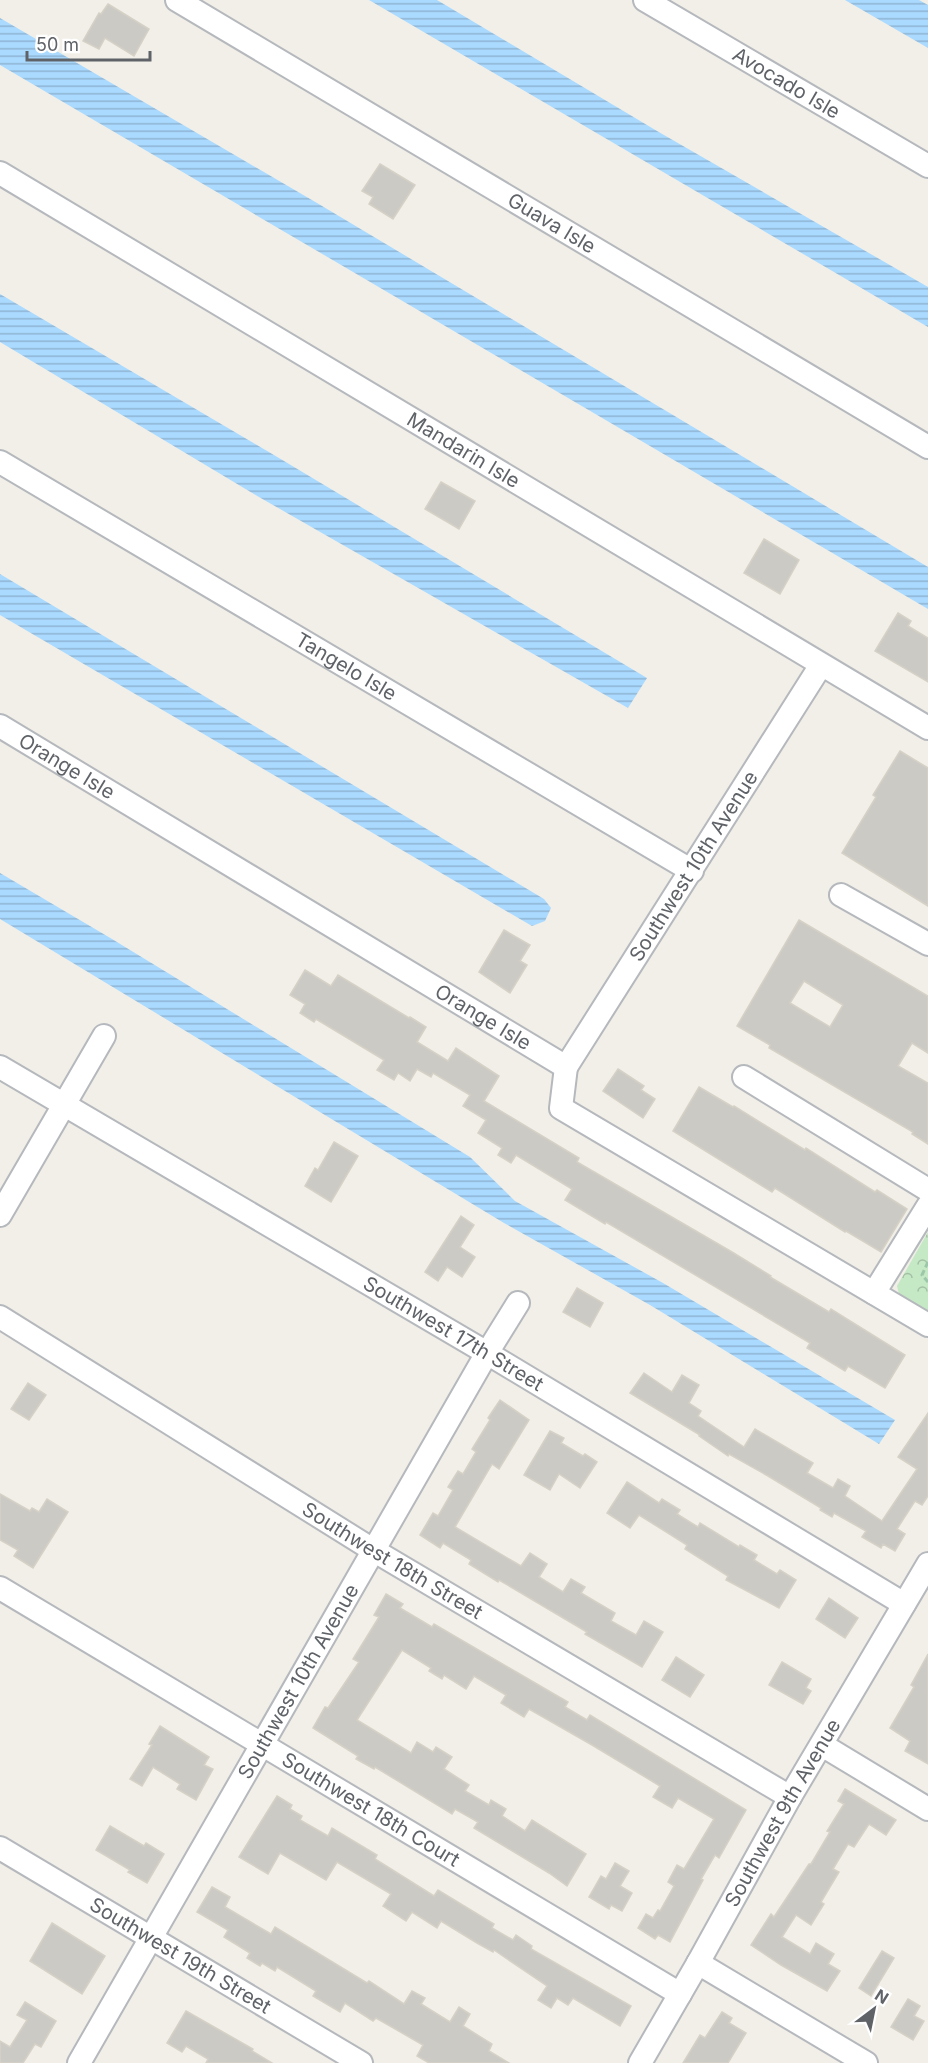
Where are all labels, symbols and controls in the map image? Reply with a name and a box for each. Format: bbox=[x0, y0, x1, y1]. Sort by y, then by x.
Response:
scale bar bbox=[27, 24, 150, 62]
text: 50 m bbox=[36, 34, 79, 55]
street label: Avocado Isle bbox=[728, 42, 845, 124]
street label: Guava Isle bbox=[503, 188, 600, 258]
street label: Mandarin Isle bbox=[403, 407, 524, 493]
street label: Tangelo Isle bbox=[291, 627, 401, 706]
street label: Orange Isle bbox=[14, 728, 119, 804]
street label: Southwest 10th Avenue bbox=[624, 766, 763, 966]
street label: Orange Isle bbox=[431, 979, 536, 1055]
street label: Southwest 17th Street bbox=[359, 1271, 548, 1396]
street label: Southwest 18th Street bbox=[298, 1497, 487, 1624]
street label: Southwest 10th Avenue bbox=[233, 1580, 364, 1783]
street label: Southwest 9th Avenue bbox=[720, 1714, 846, 1911]
street label: Southwest 18th Court bbox=[278, 1747, 465, 1872]
street label: Southwest 19th Street bbox=[85, 1892, 276, 2019]
north arrow bbox=[844, 1979, 904, 2039]
text: N bbox=[871, 1985, 892, 2008]

